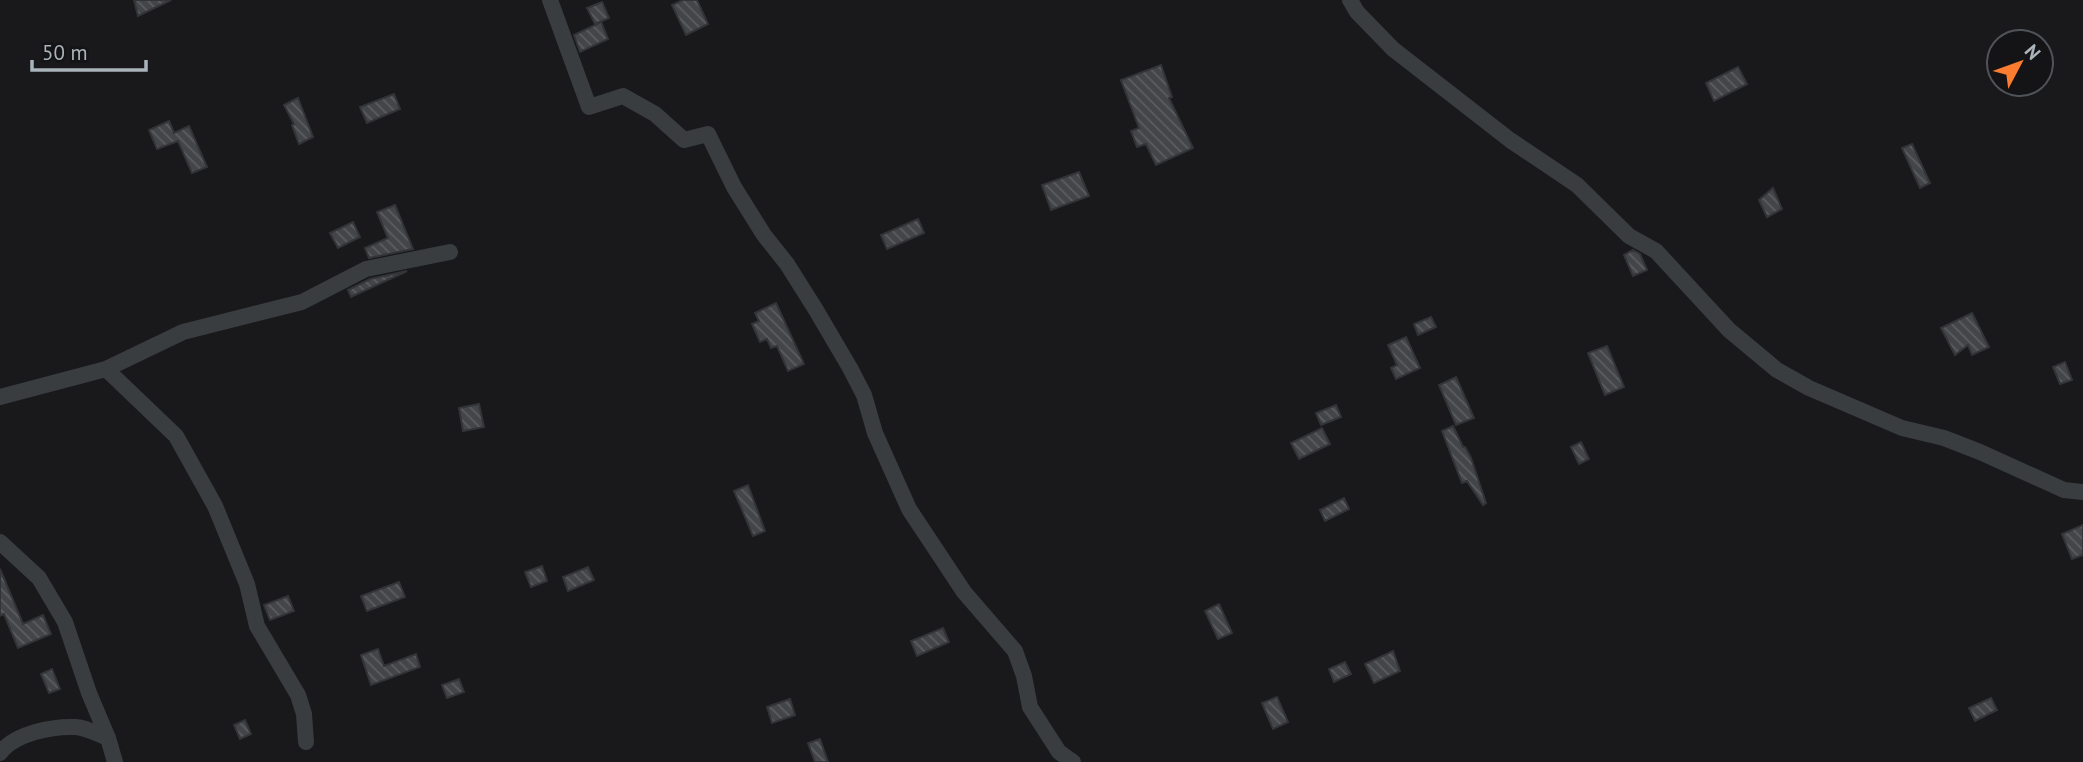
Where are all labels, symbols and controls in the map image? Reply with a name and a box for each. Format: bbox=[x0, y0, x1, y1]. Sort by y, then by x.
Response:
scale bar bbox=[32, 28, 145, 72]
north arrow bbox=[1985, 28, 2055, 98]
text: 50 m bbox=[42, 39, 88, 66]
text: N bbox=[2020, 39, 2046, 64]

